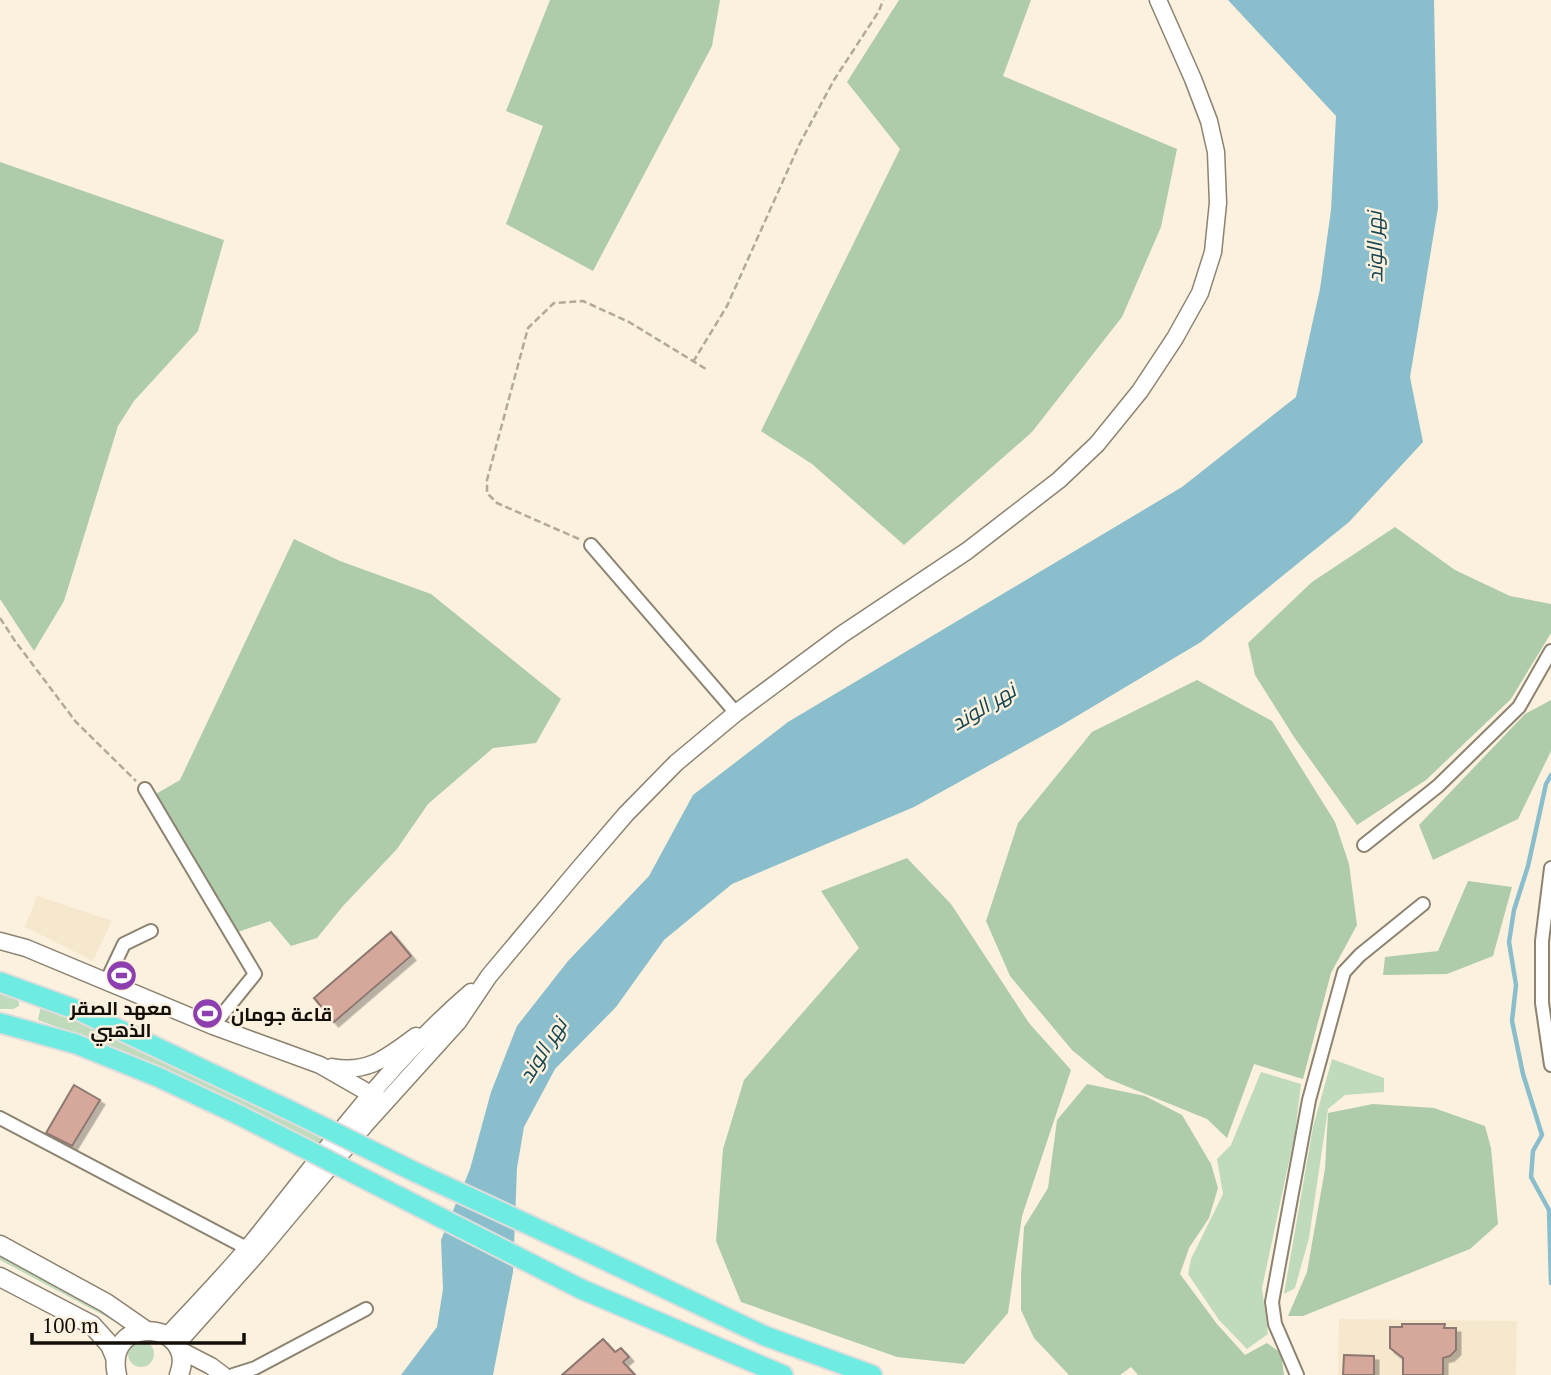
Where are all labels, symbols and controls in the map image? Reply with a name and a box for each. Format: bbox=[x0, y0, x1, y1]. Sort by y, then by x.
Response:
water label: نهر الوند bbox=[1359, 209, 1389, 283]
water label: نهر الوند bbox=[945, 674, 1023, 736]
sports icon: معهد الصقر الذهبي bbox=[104, 959, 138, 993]
place label: معهد الصقر الذهبي bbox=[69, 995, 172, 1046]
sports icon: قاعة جومان bbox=[191, 996, 225, 1030]
place label: قاعة جومان bbox=[231, 1001, 332, 1026]
water label: نهر الوند bbox=[511, 1010, 574, 1088]
scale bar bbox=[32, 1302, 243, 1346]
text: 100 m bbox=[42, 1311, 99, 1339]

